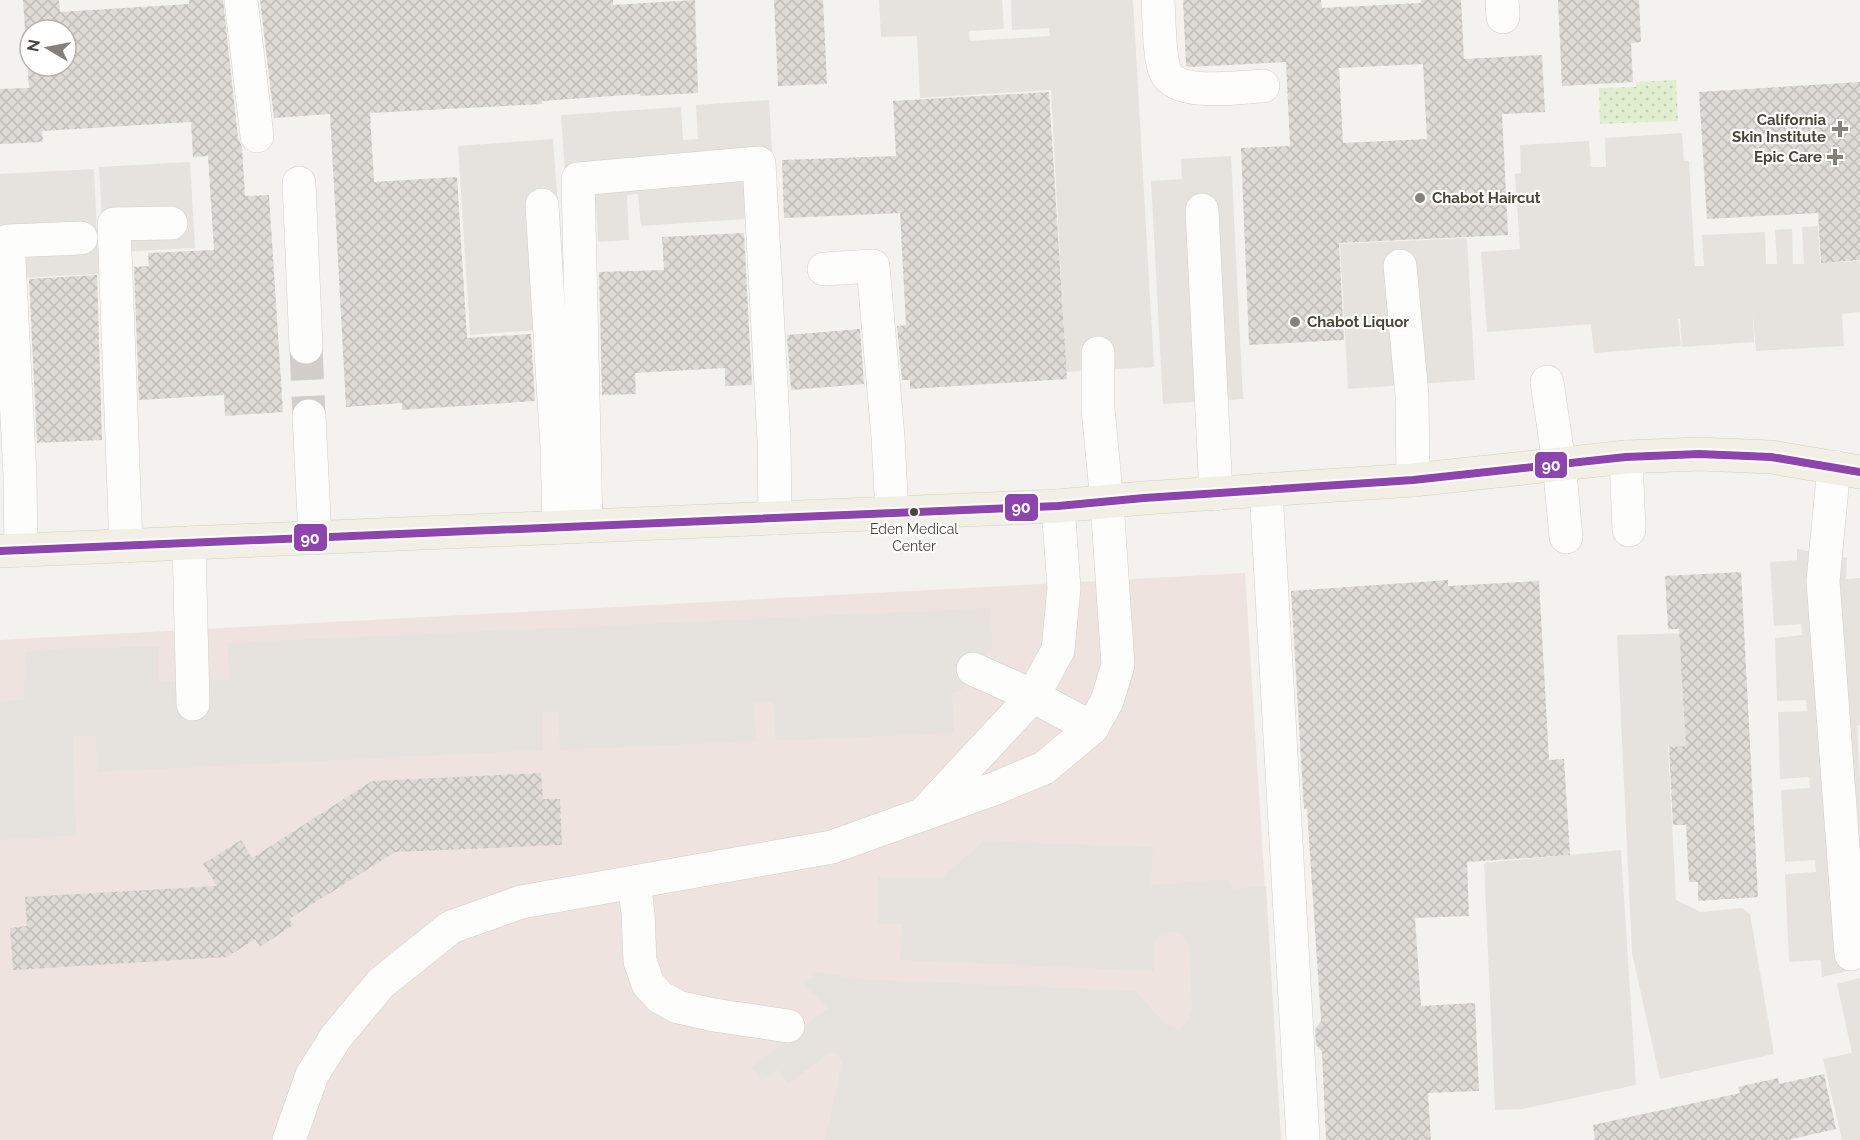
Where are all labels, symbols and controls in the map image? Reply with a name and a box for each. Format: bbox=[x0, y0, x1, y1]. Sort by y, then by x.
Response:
north arrow bbox=[18, 18, 78, 78]
text: N bbox=[23, 38, 44, 53]
place label: California Skin Institute bbox=[1732, 111, 1826, 146]
marker: California Skin Institute bbox=[1831, 120, 1849, 138]
place label: Epic Care bbox=[1754, 148, 1822, 166]
marker: Epic Care bbox=[1826, 148, 1844, 166]
place label: Chabot Haircut bbox=[1432, 189, 1541, 207]
marker: Chabot Haircut bbox=[1413, 191, 1427, 205]
place label: Chabot Liquor bbox=[1307, 313, 1409, 331]
marker: Chabot Liquor bbox=[1288, 315, 1302, 329]
line badge: 90 bbox=[1534, 451, 1568, 479]
text: 90 bbox=[1541, 456, 1561, 475]
line badge: 90 bbox=[1004, 493, 1039, 522]
text: 90 bbox=[1011, 498, 1031, 517]
marker: Eden Medical Center bbox=[908, 506, 920, 518]
place label: Eden Medical Center bbox=[870, 521, 958, 554]
line badge: 90 bbox=[293, 523, 328, 552]
text: 90 bbox=[300, 529, 320, 548]

